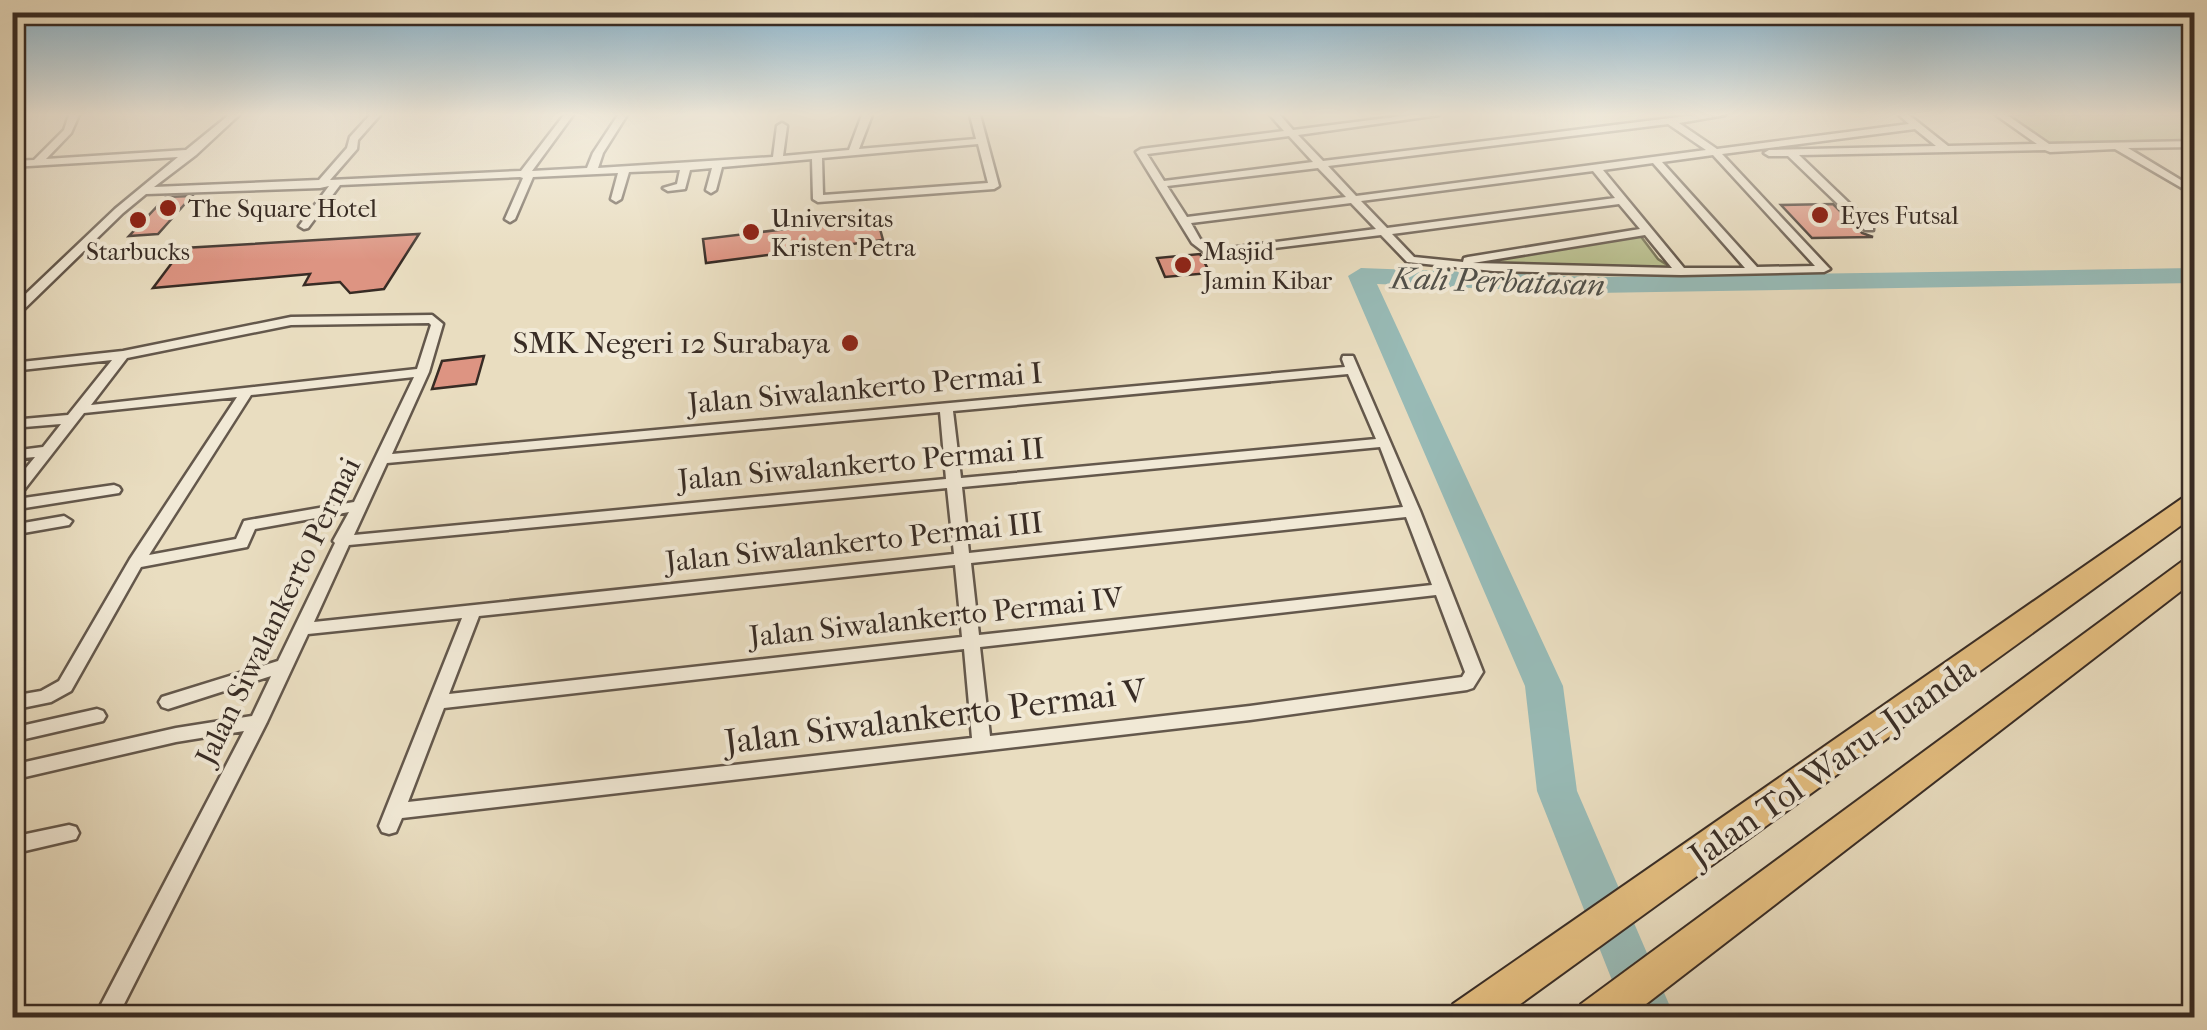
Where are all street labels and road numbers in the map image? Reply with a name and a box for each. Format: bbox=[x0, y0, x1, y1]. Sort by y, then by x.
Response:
street label: Jalan Siwalankerto Permai I bbox=[684, 356, 1044, 422]
street label: Jalan Siwalankerto Permai II bbox=[674, 431, 1046, 498]
street label: Jalan Siwalankerto Permai bbox=[188, 452, 368, 772]
street label: Jalan Siwalankerto Permai III bbox=[662, 505, 1044, 580]
street label: Jalan Siwalankerto Permai IV bbox=[746, 580, 1126, 655]
street label: Jalan Tol Waru–Juanda bbox=[1679, 648, 1984, 878]
street label: Jalan Siwalankerto Permai V bbox=[719, 670, 1149, 763]

